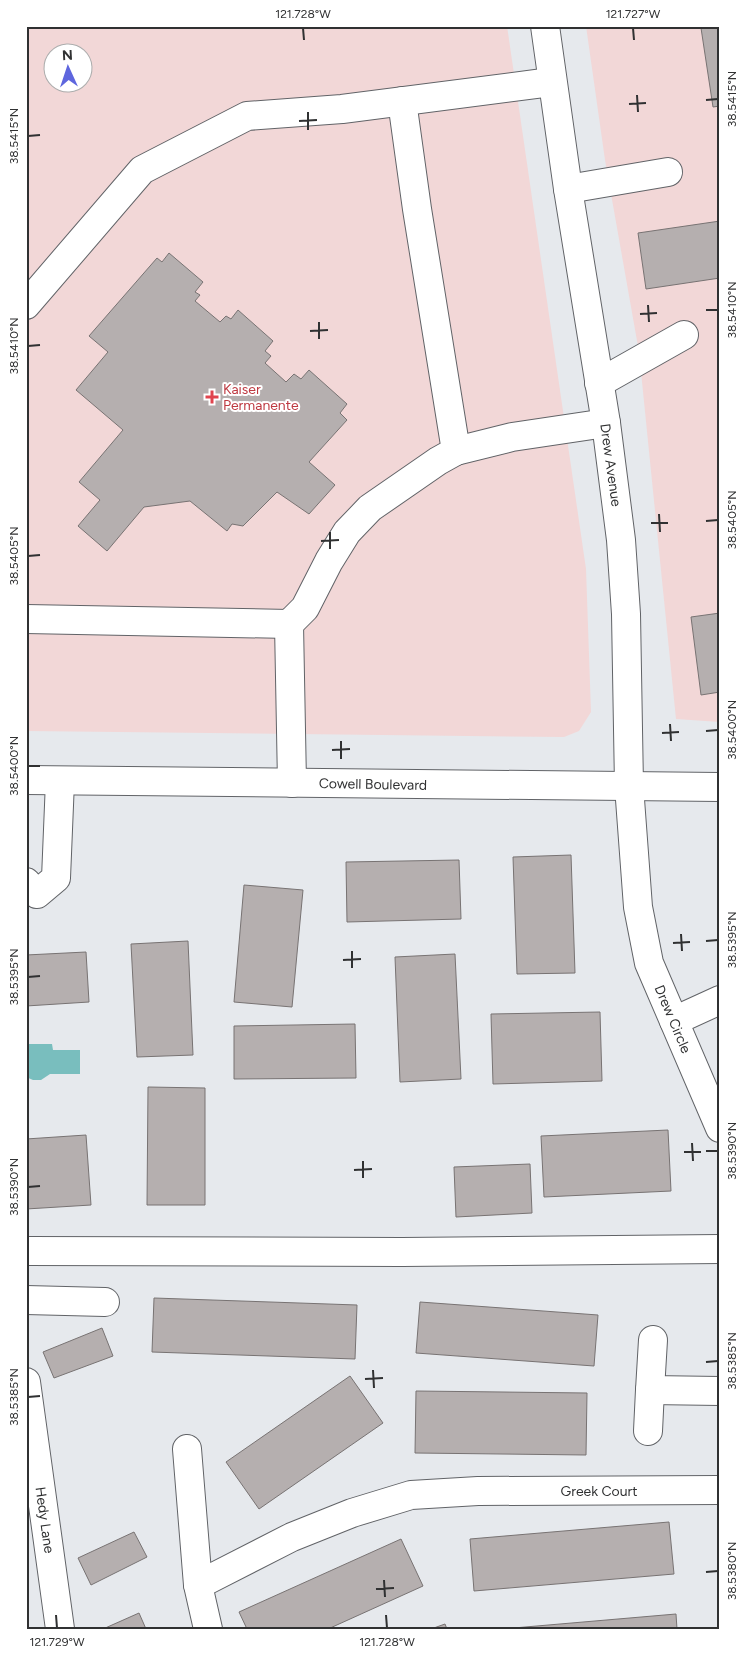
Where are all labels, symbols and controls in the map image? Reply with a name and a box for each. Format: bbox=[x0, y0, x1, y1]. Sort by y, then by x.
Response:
text: 121.728°W bbox=[275, 7, 331, 21]
text: 121.727°W bbox=[606, 7, 661, 21]
north arrow bbox=[42, 42, 92, 92]
text: N bbox=[61, 47, 73, 64]
text: 38.5415°N bbox=[725, 71, 739, 127]
text: 38.5415°N bbox=[7, 108, 21, 164]
text: 38.5410°N bbox=[725, 281, 739, 339]
text: 38.5410°N bbox=[7, 317, 21, 375]
place label: Kaiser Permanente bbox=[223, 381, 299, 414]
marker: Kaiser Permanente bbox=[205, 390, 219, 404]
street label: Drew Avenue bbox=[596, 422, 625, 508]
text: 38.5405°N bbox=[725, 490, 739, 550]
text: 38.5405°N bbox=[7, 526, 21, 586]
text: 38.5400°N bbox=[725, 700, 739, 760]
text: 38.5400°N bbox=[7, 736, 21, 796]
street label: Cowell Boulevard bbox=[319, 775, 427, 794]
text: 38.5395°N bbox=[725, 911, 739, 969]
text: 38.5395°N bbox=[7, 948, 21, 1006]
street label: Drew Circle bbox=[651, 982, 695, 1056]
text: 38.5390°N bbox=[725, 1122, 739, 1180]
text: 38.5390°N bbox=[7, 1158, 21, 1216]
text: 38.5385°N bbox=[725, 1332, 739, 1390]
text: 38.5385°N bbox=[7, 1368, 21, 1426]
street label: Greek Court bbox=[561, 1483, 637, 1500]
street label: Hedy Lane bbox=[31, 1486, 58, 1555]
text: 38.5380°N bbox=[725, 1542, 739, 1600]
text: 121.729°W bbox=[29, 1635, 85, 1649]
text: 121.728°W bbox=[359, 1635, 415, 1649]

